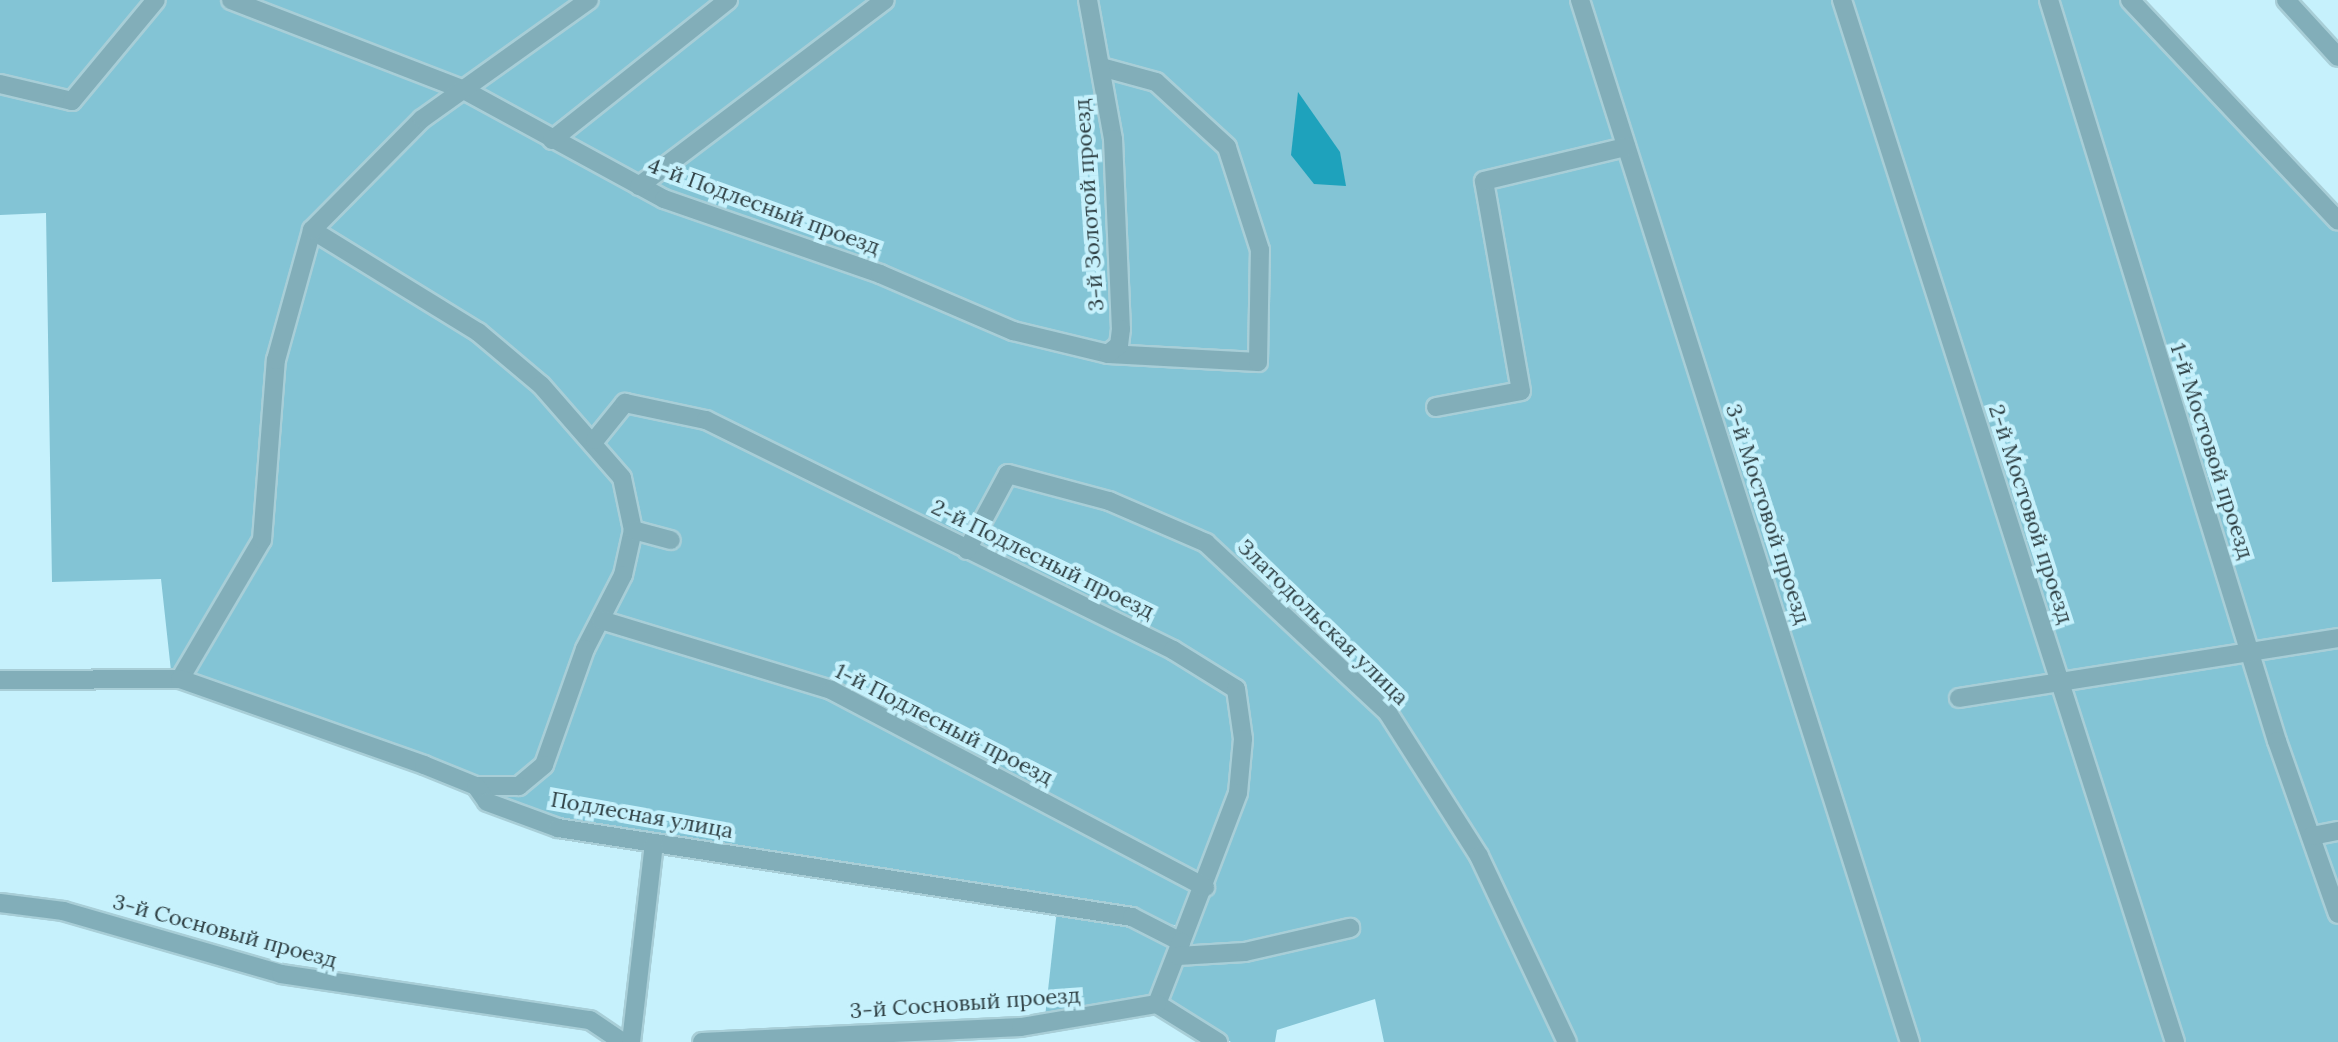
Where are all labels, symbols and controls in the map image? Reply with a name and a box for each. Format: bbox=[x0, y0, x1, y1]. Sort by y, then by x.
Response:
street label: 3-й Золотой проезд bbox=[1068, 98, 1110, 312]
street label: 4-й Подлесный проезд bbox=[644, 152, 884, 260]
street label: 1-й Мостовой проезд bbox=[2165, 340, 2259, 562]
street label: 3-й Мостовой проезд bbox=[1720, 401, 1816, 627]
street label: 2-й Мостовой проезд bbox=[1983, 401, 2079, 627]
street label: 2-й Подлесный проезд bbox=[927, 494, 1159, 624]
street label: Златодольская улица bbox=[1232, 533, 1414, 711]
street label: 1-й Подлесный проезд bbox=[831, 658, 1057, 790]
street label: Подлесная улица bbox=[549, 786, 735, 844]
street label: 3-й Сосновый проезд bbox=[110, 888, 340, 974]
street label: 3-й Сосновый проезд bbox=[849, 982, 1081, 1024]

